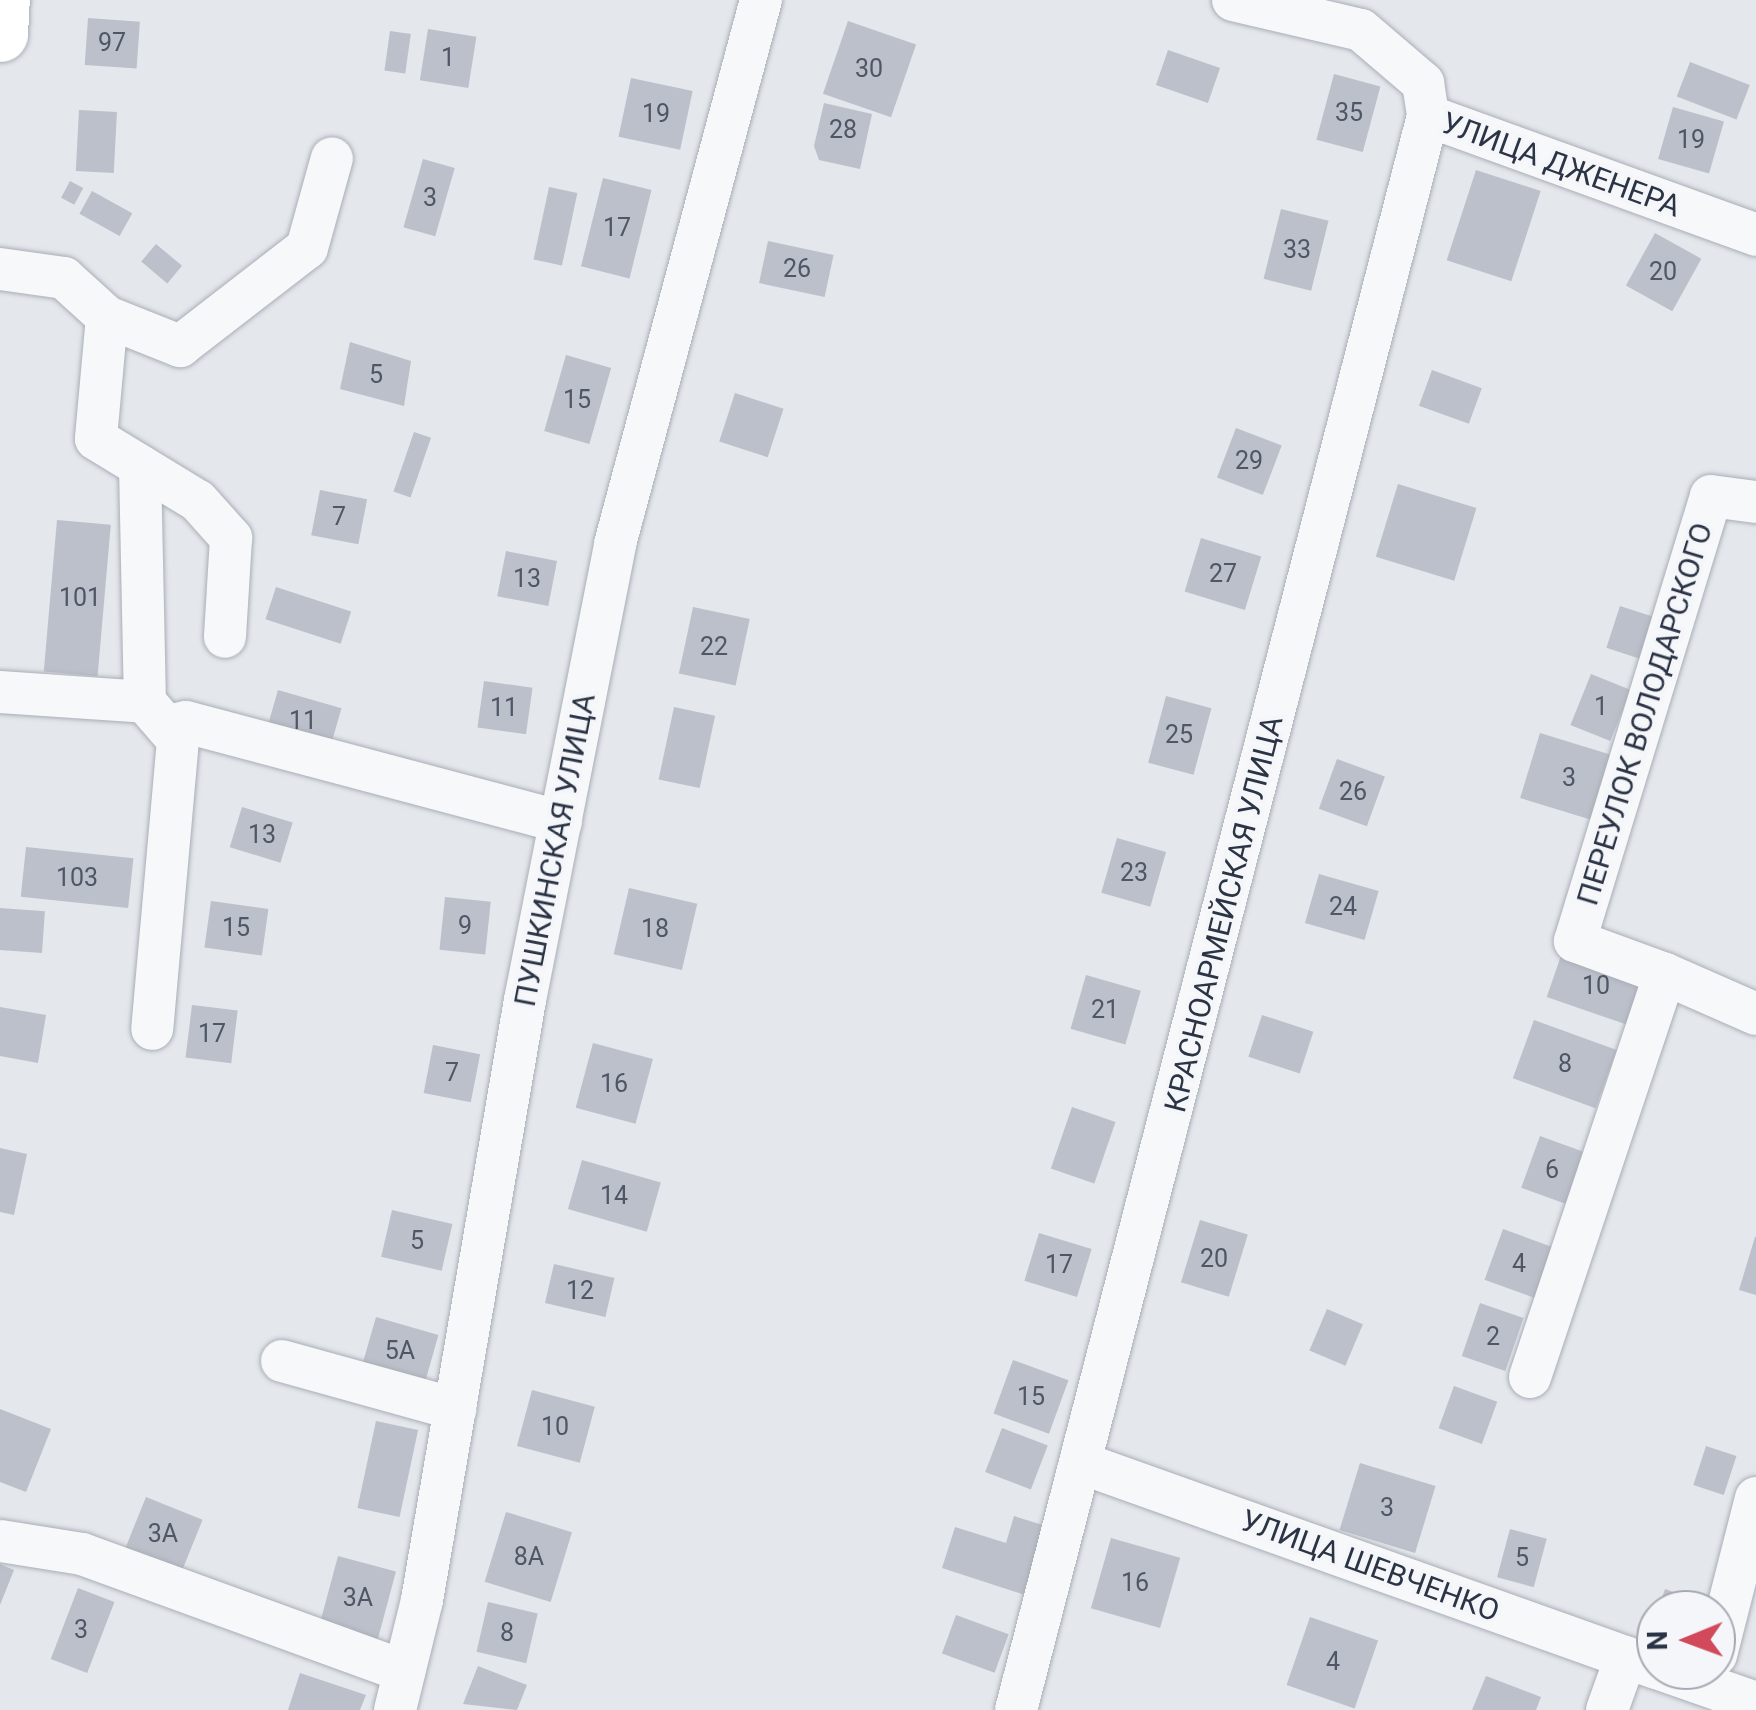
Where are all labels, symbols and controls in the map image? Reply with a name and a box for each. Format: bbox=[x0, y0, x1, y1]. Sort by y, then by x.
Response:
house number: 97 bbox=[98, 28, 126, 58]
house number: 1 bbox=[441, 43, 455, 73]
house number: 30 bbox=[855, 54, 883, 84]
house number: 35 bbox=[1335, 98, 1363, 128]
house number: 19 bbox=[642, 99, 670, 129]
street label: УЛИЦА ДЖЕНЕРА bbox=[1437, 105, 1685, 225]
house number: 28 bbox=[829, 115, 857, 145]
house number: 19 bbox=[1677, 125, 1705, 155]
house number: 3 bbox=[423, 183, 437, 213]
house number: 17 bbox=[603, 213, 631, 243]
house number: 33 bbox=[1283, 235, 1311, 265]
house number: 26 bbox=[783, 254, 811, 284]
house number: 20 bbox=[1649, 257, 1677, 287]
house number: 5 bbox=[369, 360, 383, 390]
house number: 15 bbox=[563, 385, 591, 415]
house number: 29 bbox=[1235, 446, 1263, 476]
house number: 7 bbox=[332, 502, 346, 532]
street label: ПЕРЕУЛОК ВОЛОДАРСКОГО bbox=[1570, 518, 1720, 910]
house number: 27 bbox=[1209, 559, 1237, 589]
house number: 13 bbox=[513, 564, 541, 594]
house number: 101 bbox=[59, 583, 101, 613]
house number: 22 bbox=[700, 632, 728, 662]
street label: ПУШКИНСКАЯ УЛИЦА bbox=[507, 690, 603, 1010]
house number: 1 bbox=[1594, 692, 1608, 722]
house number: 11 bbox=[490, 693, 518, 723]
house number: 11 bbox=[289, 706, 317, 736]
street label: КРАСНОАРМЕЙСКАЯ УЛИЦА bbox=[1157, 712, 1291, 1116]
house number: 25 bbox=[1165, 720, 1193, 750]
house number: 3 bbox=[1562, 763, 1576, 793]
house number: 26 bbox=[1339, 777, 1367, 807]
house number: 13 bbox=[248, 820, 276, 850]
house number: 23 bbox=[1120, 858, 1148, 888]
house number: 103 bbox=[56, 863, 98, 893]
house number: 24 bbox=[1329, 892, 1357, 922]
house number: 9 bbox=[458, 911, 472, 941]
house number: 15 bbox=[222, 913, 250, 943]
house number: 18 bbox=[641, 914, 669, 944]
house number: 10 bbox=[1582, 971, 1610, 1001]
house number: 21 bbox=[1091, 995, 1119, 1025]
house number: 17 bbox=[198, 1019, 226, 1049]
house number: 8 bbox=[1558, 1049, 1572, 1079]
house number: 7 bbox=[445, 1058, 459, 1088]
house number: 16 bbox=[600, 1069, 628, 1099]
house number: 6 bbox=[1545, 1155, 1559, 1185]
house number: 14 bbox=[600, 1181, 628, 1211]
house number: 5 bbox=[410, 1226, 424, 1256]
house number: 20 bbox=[1200, 1244, 1228, 1274]
house number: 4 bbox=[1512, 1249, 1526, 1279]
house number: 17 bbox=[1045, 1250, 1073, 1280]
house number: 12 bbox=[566, 1276, 594, 1306]
house number: 2 bbox=[1486, 1322, 1500, 1352]
house number: 5А bbox=[385, 1336, 415, 1366]
house number: 15 bbox=[1017, 1382, 1045, 1412]
house number: 10 bbox=[541, 1412, 569, 1442]
house number: 3 bbox=[1380, 1493, 1394, 1523]
street label: УЛИЦА ШЕВЧЕНКО bbox=[1236, 1503, 1504, 1629]
house number: 3А bbox=[148, 1519, 178, 1549]
house number: 8А bbox=[514, 1542, 544, 1572]
house number: 5 bbox=[1515, 1543, 1529, 1573]
house number: 16 bbox=[1121, 1568, 1149, 1598]
house number: 3А bbox=[343, 1583, 373, 1613]
north arrow bbox=[1636, 1590, 1736, 1690]
house number: 3 bbox=[74, 1615, 88, 1645]
house number: 8 bbox=[500, 1618, 514, 1648]
text: N bbox=[1641, 1630, 1674, 1651]
house number: 4 bbox=[1326, 1647, 1340, 1677]

